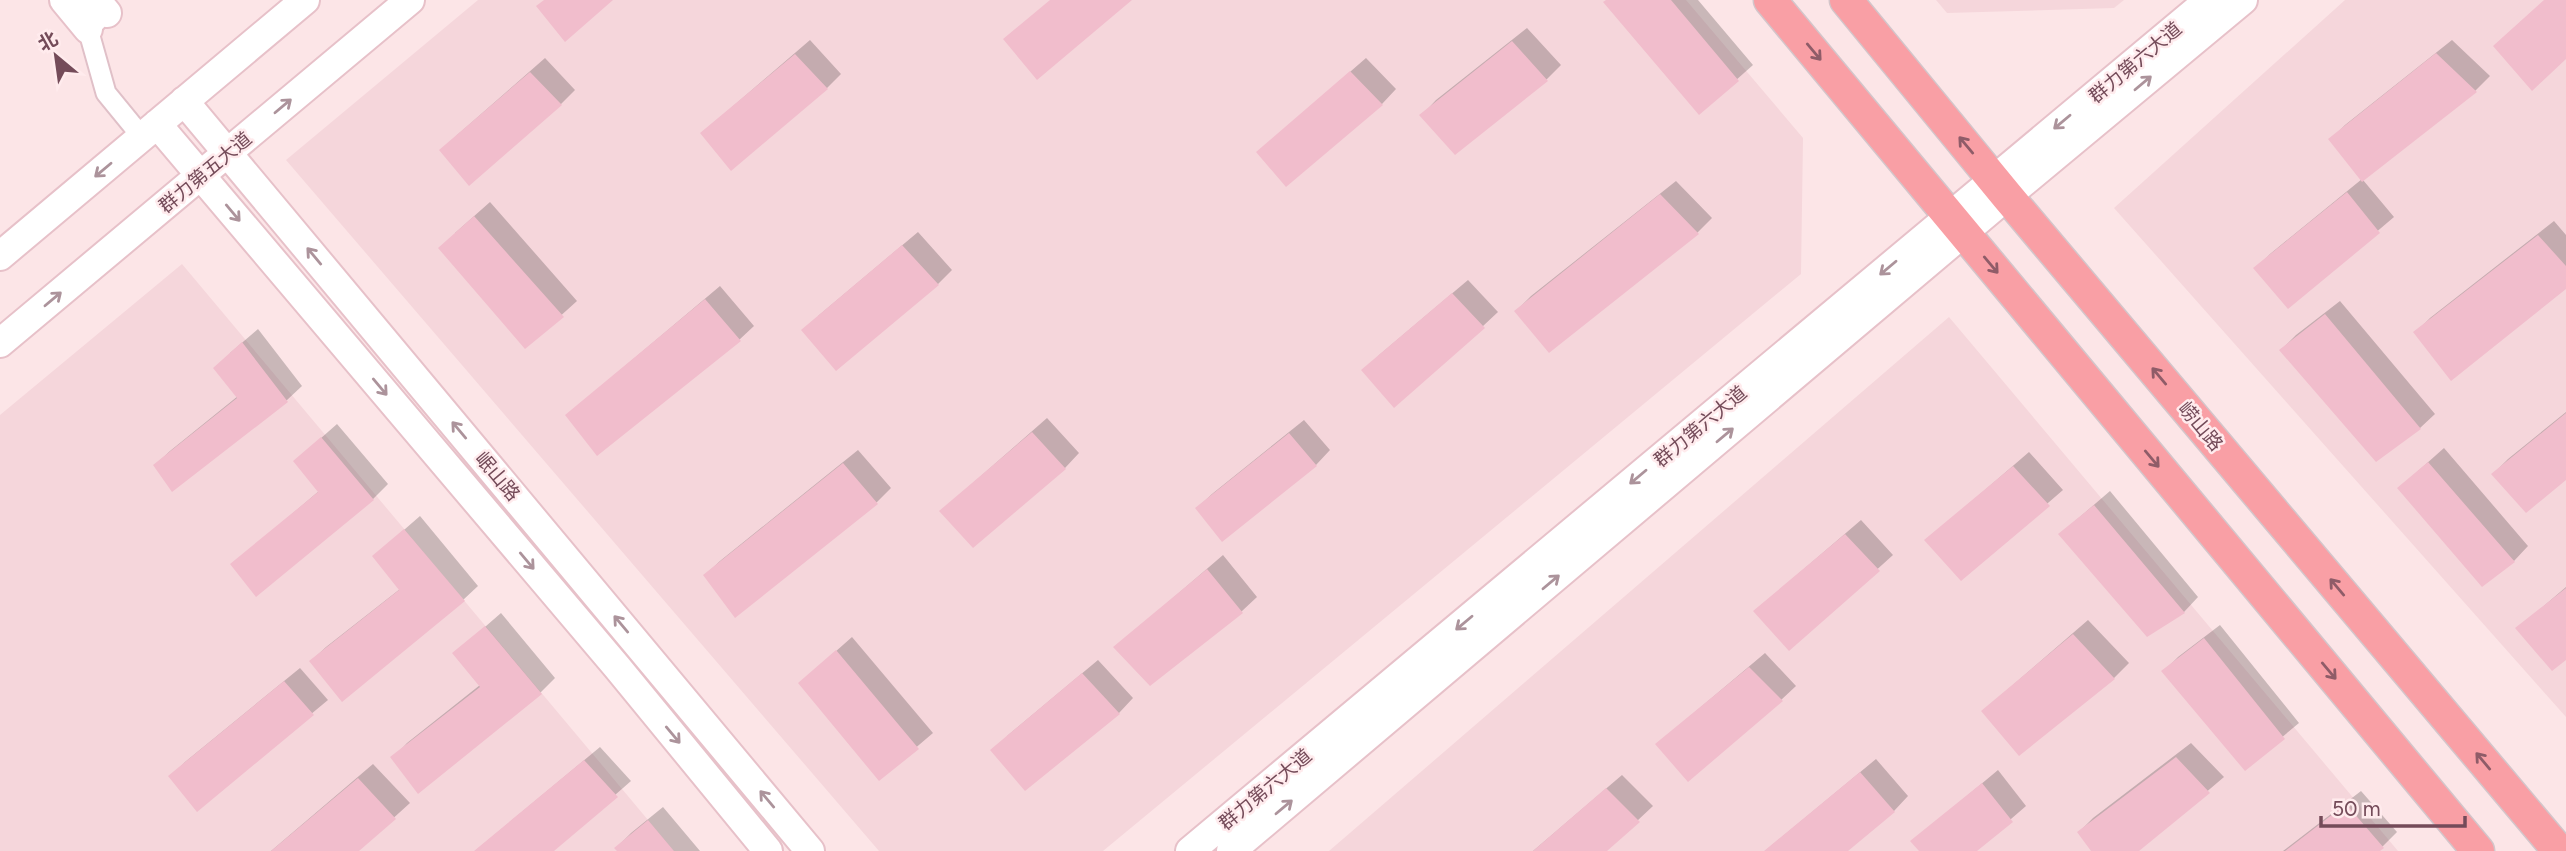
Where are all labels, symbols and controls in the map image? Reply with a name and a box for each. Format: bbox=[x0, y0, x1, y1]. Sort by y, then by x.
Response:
street label: 群力第六大道 bbox=[2084, 17, 2186, 108]
north arrow bbox=[21, 21, 91, 91]
text: 北 bbox=[34, 27, 62, 56]
one-way arrow bbox=[1806, 43, 1822, 61]
one-way arrow bbox=[2133, 75, 2151, 91]
one-way arrow bbox=[274, 98, 292, 114]
one-way arrow bbox=[2054, 114, 2072, 130]
street label: 群力第五大道 bbox=[154, 127, 256, 218]
one-way arrow bbox=[1958, 136, 1974, 154]
one-way arrow bbox=[94, 162, 112, 178]
one-way arrow bbox=[225, 204, 241, 222]
one-way arrow bbox=[306, 247, 322, 265]
one-way arrow bbox=[1983, 255, 1999, 273]
one-way arrow bbox=[1880, 261, 1898, 276]
one-way arrow bbox=[43, 291, 61, 307]
one-way arrow bbox=[2151, 367, 2167, 385]
one-way arrow bbox=[372, 377, 388, 395]
street label: 群力第六大道 bbox=[1649, 381, 1751, 472]
street label: 崂山路 bbox=[2173, 397, 2228, 456]
one-way arrow bbox=[452, 422, 467, 440]
one-way arrow bbox=[1716, 427, 1734, 443]
street label: 岷山路 bbox=[470, 447, 525, 506]
one-way arrow bbox=[2144, 449, 2160, 467]
one-way arrow bbox=[1630, 469, 1648, 485]
one-way arrow bbox=[519, 551, 535, 569]
one-way arrow bbox=[1542, 574, 1560, 590]
one-way arrow bbox=[2329, 579, 2345, 597]
one-way arrow bbox=[613, 615, 629, 633]
one-way arrow bbox=[1455, 615, 1473, 631]
one-way arrow bbox=[2321, 662, 2337, 680]
one-way arrow bbox=[665, 726, 681, 744]
street label: 群力第六大道 bbox=[1214, 744, 1316, 835]
one-way arrow bbox=[2476, 753, 2491, 771]
scale bar bbox=[2321, 784, 2464, 828]
one-way arrow bbox=[759, 790, 774, 808]
text: 50 m bbox=[2332, 796, 2381, 821]
one-way arrow bbox=[1274, 799, 1292, 815]

